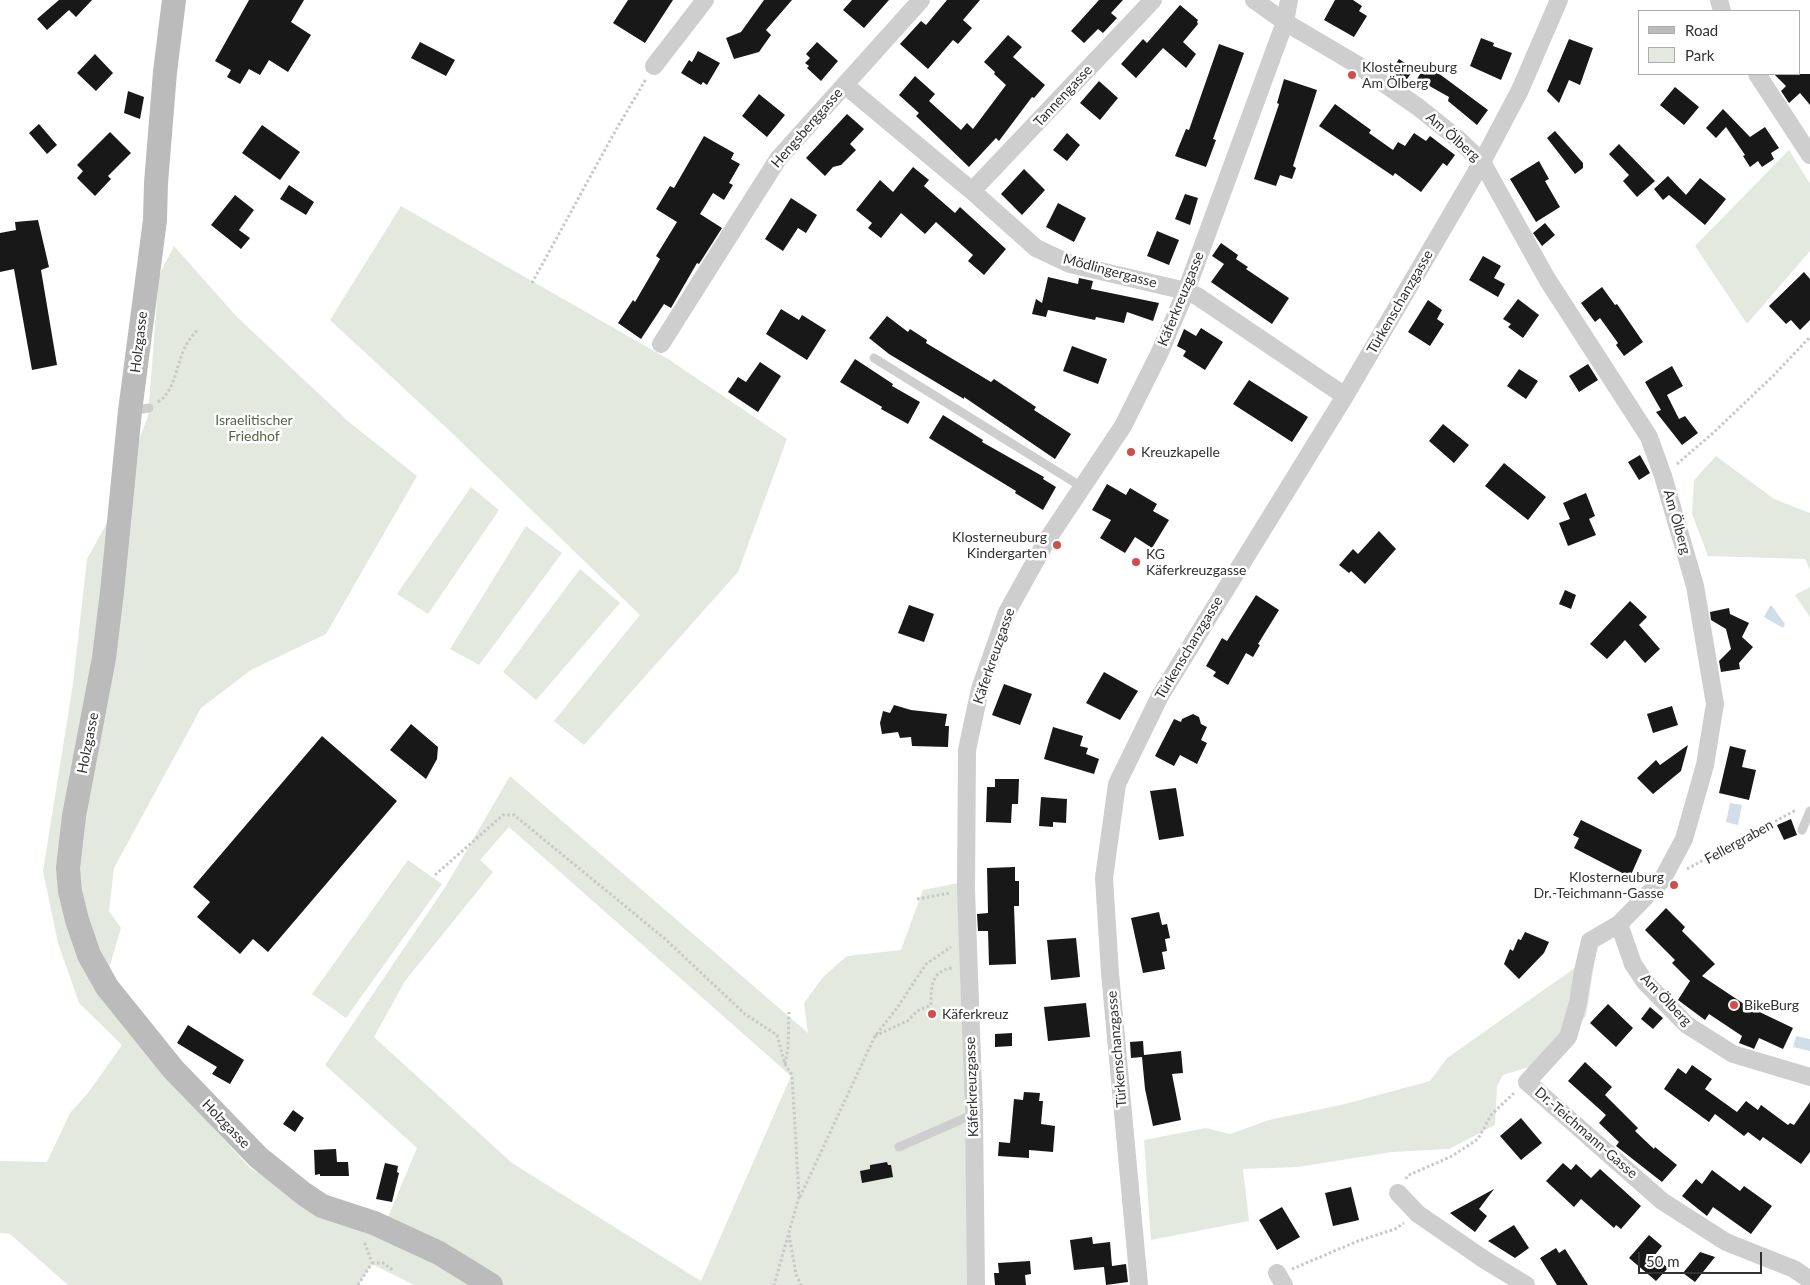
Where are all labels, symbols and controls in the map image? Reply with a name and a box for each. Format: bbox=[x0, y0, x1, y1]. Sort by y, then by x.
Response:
legend bbox=[1638, 10, 1800, 75]
text: Road bbox=[1685, 21, 1718, 39]
text: Park bbox=[1685, 46, 1714, 64]
place label: Klosterneuburg Am Ölberg bbox=[1362, 59, 1457, 92]
street label: Tannengasse bbox=[1030, 62, 1096, 130]
marker: Klosterneuburg Am Ölberg bbox=[1346, 69, 1358, 81]
street label: Hengsberggasse bbox=[768, 85, 846, 171]
street label: Am Ölberg bbox=[1422, 109, 1484, 165]
street label: Türkenschanzgasse bbox=[1363, 247, 1437, 357]
street label: Käferkreuzgasse bbox=[1154, 249, 1208, 349]
street label: Mödlingergasse bbox=[1061, 250, 1159, 292]
street label: Holzgasse bbox=[127, 310, 151, 374]
park label: Israelitischer Friedhof bbox=[215, 412, 293, 444]
place label: Kreuzkapelle bbox=[1141, 444, 1220, 460]
marker: Kreuzkapelle bbox=[1125, 446, 1137, 458]
street label: Am Ölberg bbox=[1660, 488, 1694, 556]
place label: Klosterneuburg Kindergarten bbox=[952, 529, 1047, 562]
marker: Klosterneuburg Kindergarten bbox=[1051, 539, 1063, 551]
place label: KG Käferkreuzgasse bbox=[1146, 546, 1246, 578]
marker: KG Käferkreuzgasse bbox=[1130, 556, 1142, 568]
street label: Türkenschanzgasse bbox=[1152, 594, 1226, 702]
street label: Käferkreuzgasse bbox=[970, 606, 1018, 706]
street label: Holzgasse bbox=[74, 711, 102, 775]
street label: Fellergraben bbox=[1702, 816, 1776, 868]
place label: Klosterneuburg Dr.-Teichmann-Gasse bbox=[1534, 869, 1664, 902]
marker: Klosterneuburg Dr.-Teichmann-Gasse bbox=[1668, 879, 1680, 891]
street label: Am Ölberg bbox=[1637, 970, 1695, 1030]
street label: Türkenschanzgasse bbox=[1104, 990, 1130, 1108]
place label: BikeBurg bbox=[1744, 997, 1799, 1013]
marker: BikeBurg bbox=[1728, 999, 1740, 1011]
place label: Käferkreuz bbox=[942, 1006, 1009, 1022]
marker: Käferkreuz bbox=[926, 1008, 938, 1020]
street label: Käferkreuzgasse bbox=[962, 1037, 982, 1137]
street label: Dr.-Teichmann-Gasse bbox=[1531, 1084, 1641, 1182]
street label: Holzgasse bbox=[198, 1096, 254, 1152]
scale bar bbox=[1640, 1242, 1764, 1274]
text: 50 m bbox=[1646, 1252, 1680, 1270]

